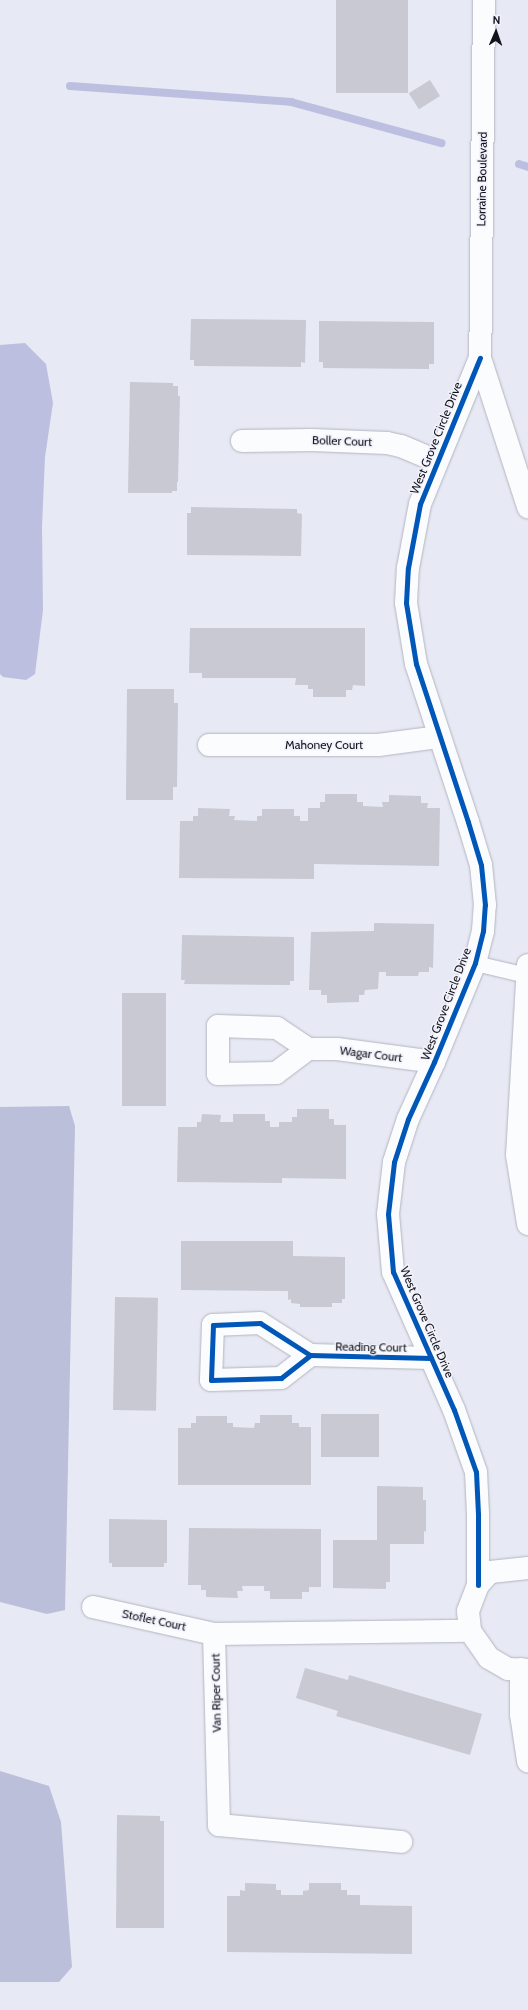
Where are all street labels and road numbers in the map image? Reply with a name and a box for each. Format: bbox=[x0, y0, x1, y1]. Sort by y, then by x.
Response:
street label: Lorraine Boulevard bbox=[474, 132, 490, 226]
street label: West Grove Circle Drive bbox=[407, 380, 465, 496]
street label: Boller Court bbox=[312, 433, 372, 449]
street label: Mahoney Court bbox=[285, 738, 363, 752]
street label: West Grove Circle Drive bbox=[418, 946, 474, 1062]
street label: Wagar Court bbox=[339, 1043, 403, 1065]
street label: West Grove Circle Drive bbox=[397, 1264, 457, 1380]
street label: Reading Court bbox=[335, 1339, 407, 1355]
street label: Stoflet Court bbox=[121, 1606, 187, 1634]
street label: Van Riper Court bbox=[208, 1653, 224, 1733]

